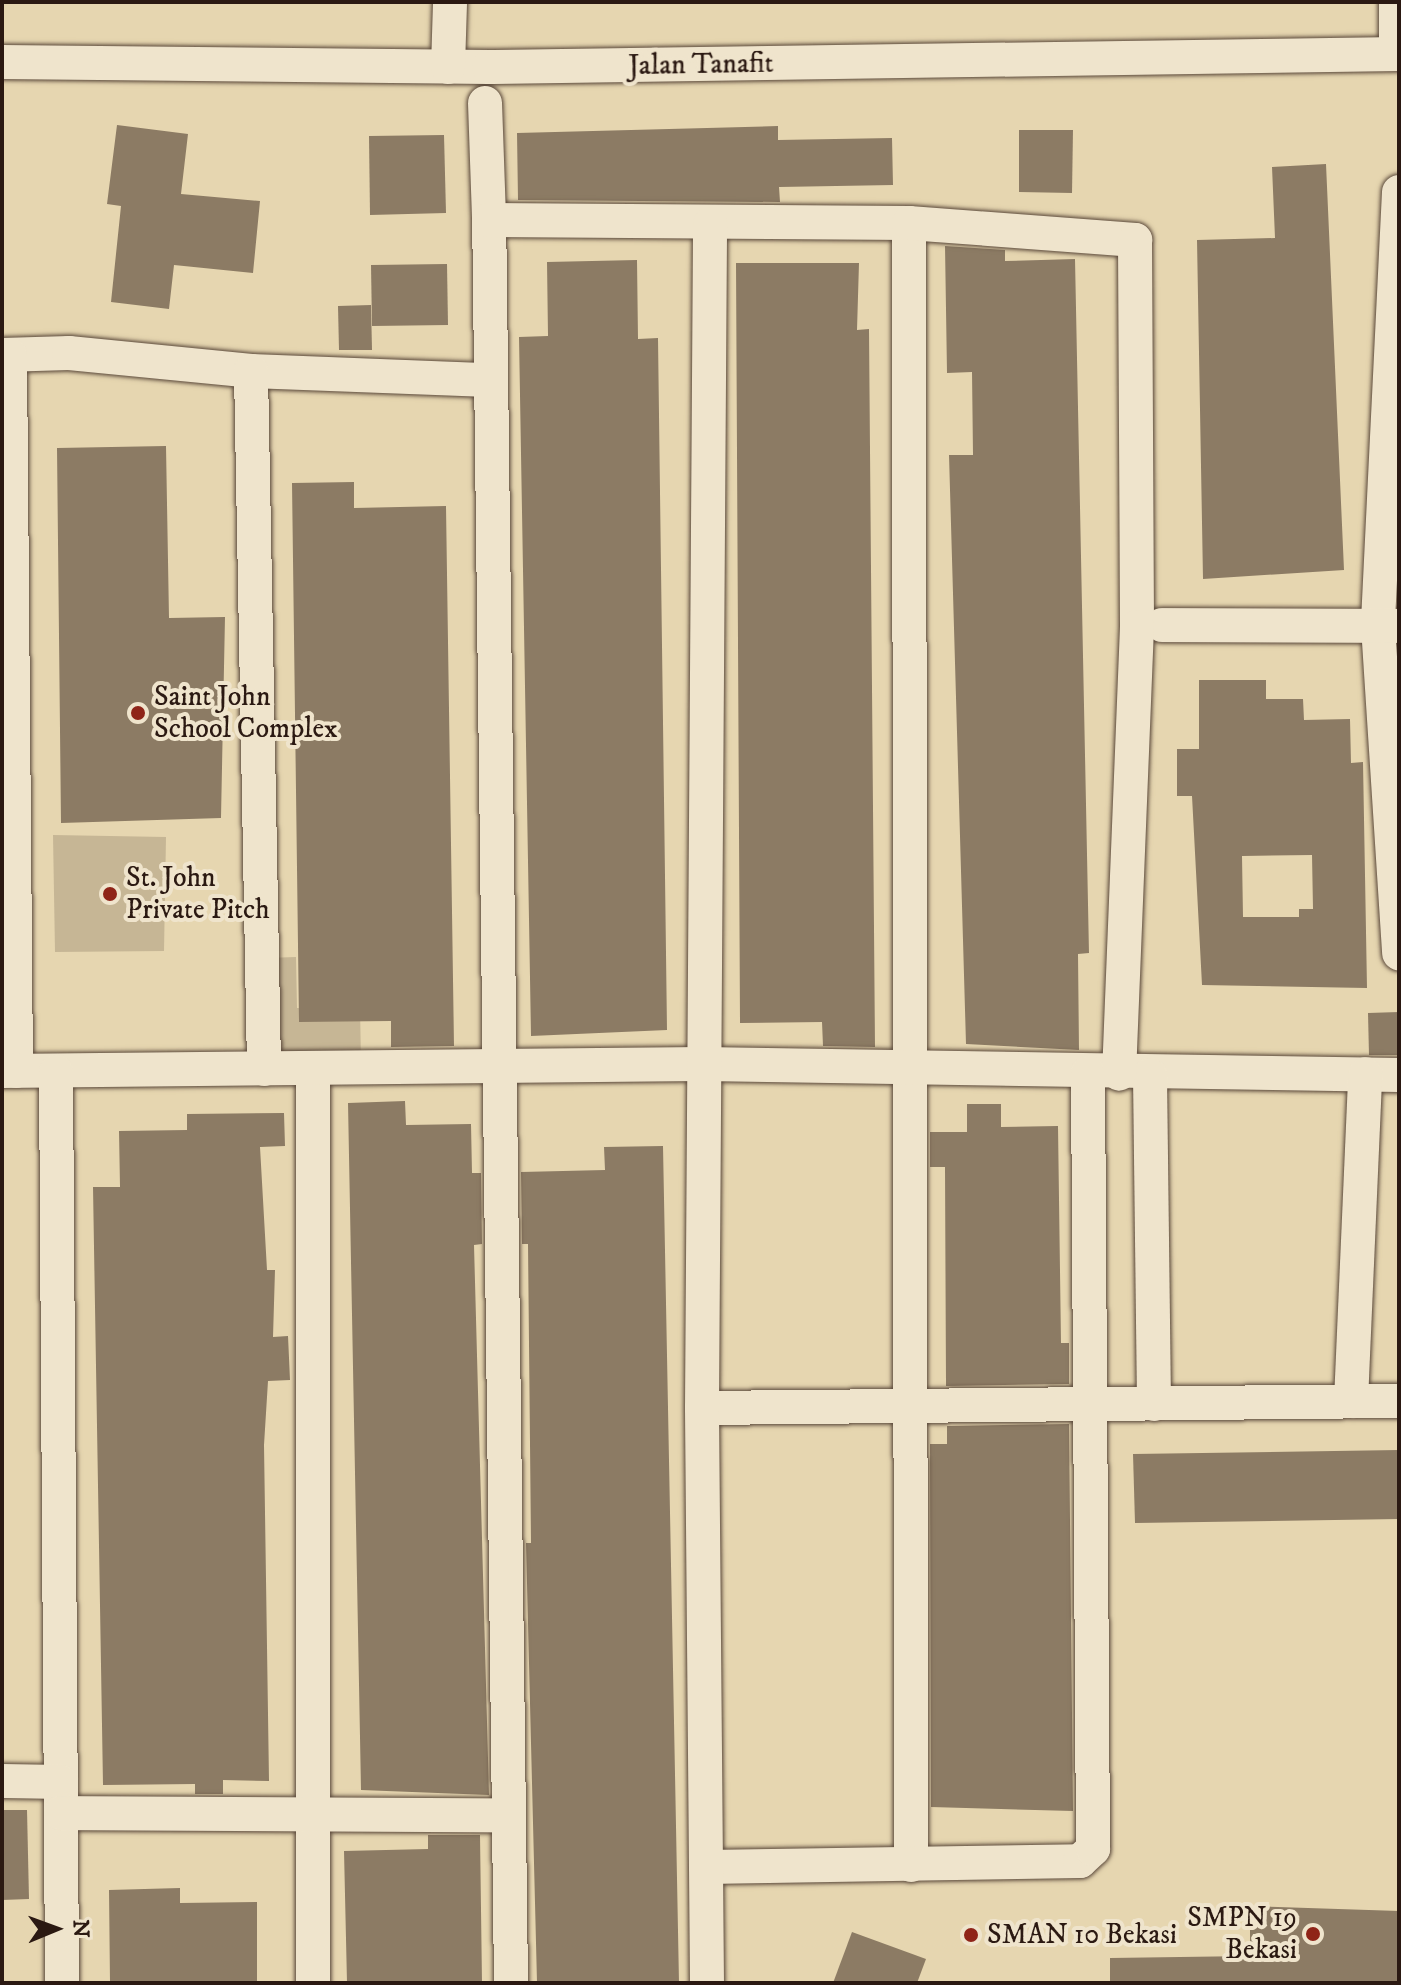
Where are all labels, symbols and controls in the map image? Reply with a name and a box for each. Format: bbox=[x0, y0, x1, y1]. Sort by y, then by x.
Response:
street label: Jalan Tanafit bbox=[628, 47, 774, 83]
place label: Saint John School Complex bbox=[154, 680, 338, 746]
marker: Saint John School Complex bbox=[129, 704, 147, 722]
place label: St. John Private Pitch bbox=[126, 861, 270, 927]
marker: St. John Private Pitch bbox=[101, 885, 119, 903]
north arrow bbox=[16, 1889, 96, 1969]
place label: SMPN 19 Bekasi bbox=[1187, 1901, 1297, 1967]
place label: SMAN 10 Bekasi bbox=[987, 1918, 1177, 1952]
text: N bbox=[67, 1919, 94, 1938]
marker: SMPN 19 Bekasi bbox=[1304, 1925, 1322, 1943]
marker: SMAN 10 Bekasi bbox=[962, 1926, 980, 1944]

